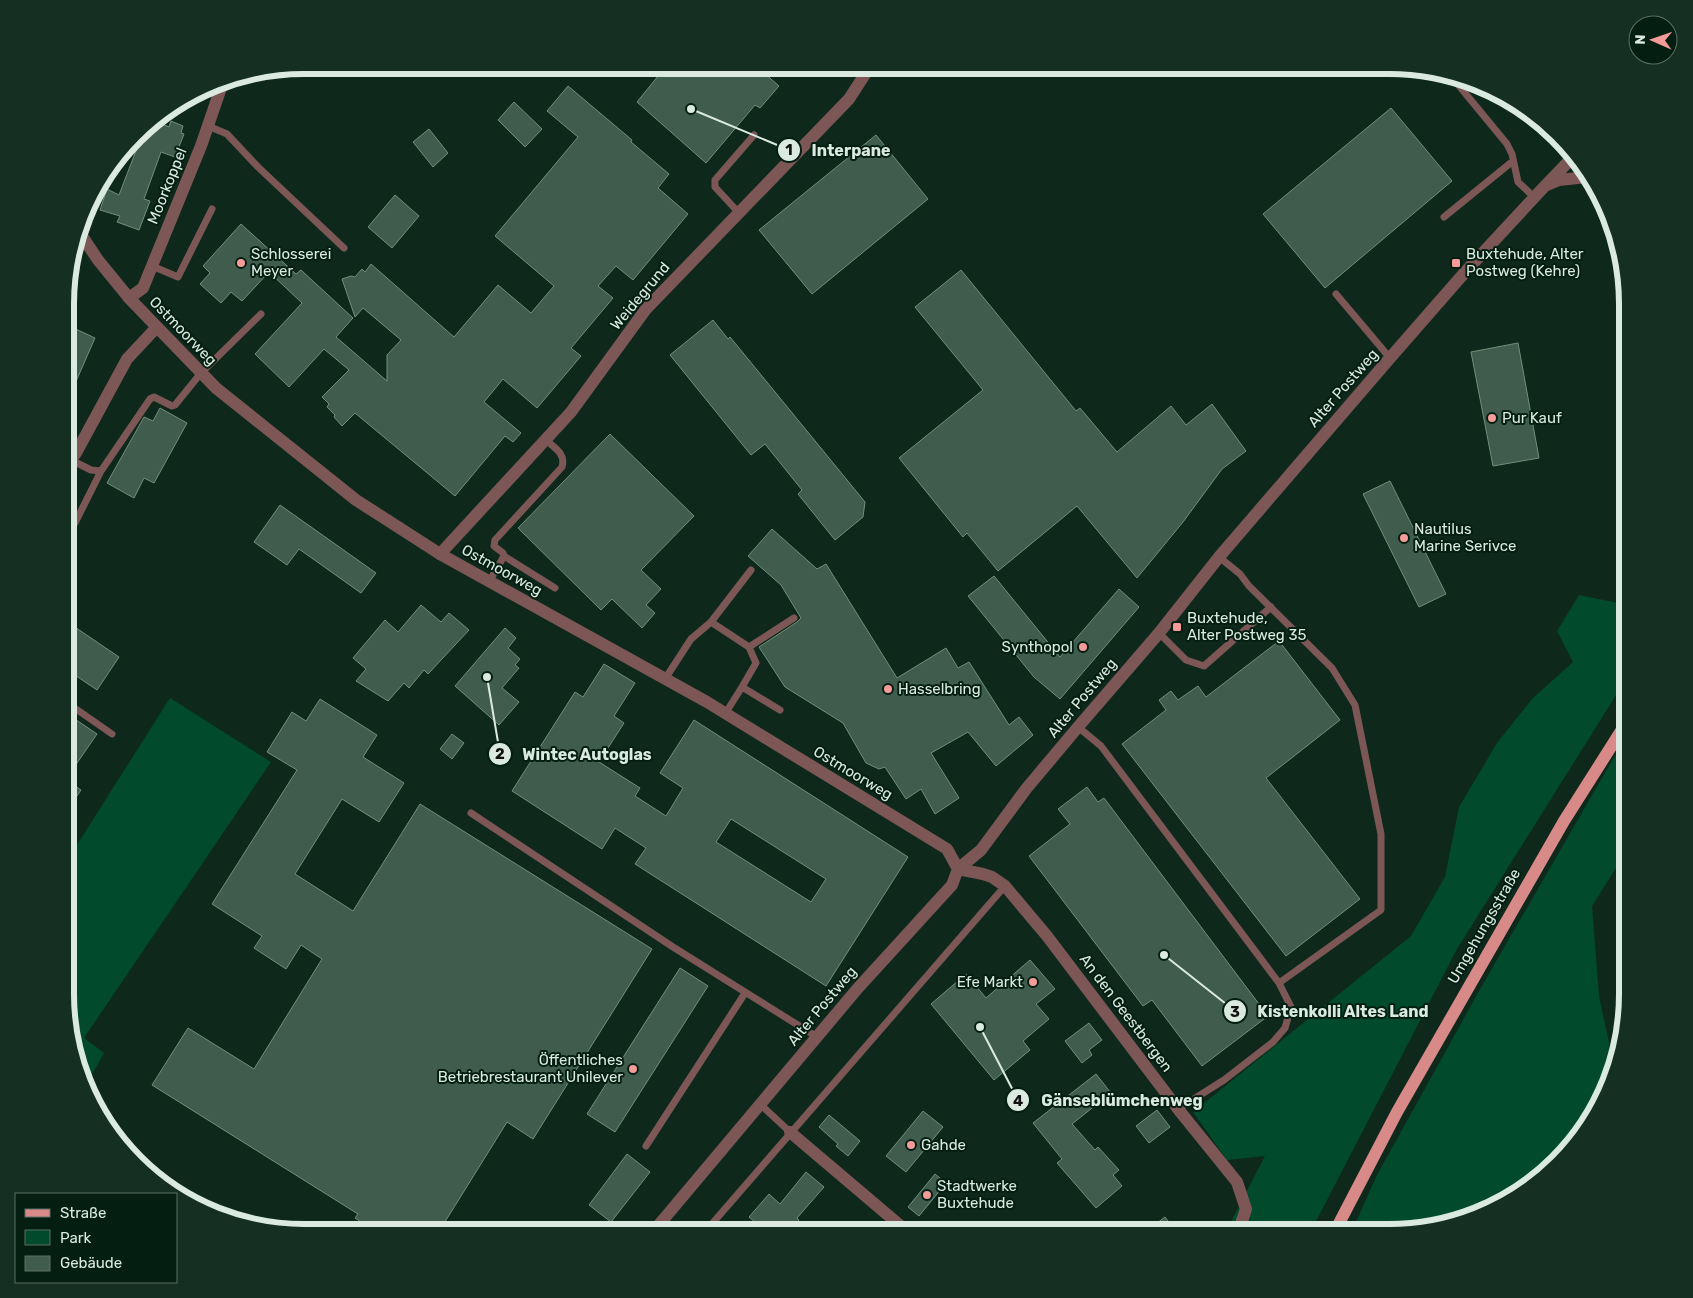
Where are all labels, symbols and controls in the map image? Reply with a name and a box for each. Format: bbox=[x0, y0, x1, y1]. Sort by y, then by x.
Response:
north arrow bbox=[1628, 15, 1678, 65]
text: N bbox=[1632, 34, 1649, 45]
callout: Interpane bbox=[776, 135, 900, 166]
text: 1 bbox=[785, 141, 793, 159]
text: Interpane bbox=[812, 141, 890, 160]
street label: Moorkoppel bbox=[144, 145, 190, 227]
place label: Schlosserei Meyer bbox=[251, 245, 331, 280]
place label: Buxtehude, Alter Postweg (Kehre) bbox=[1466, 245, 1584, 280]
marker: Schlosserei Meyer bbox=[235, 257, 247, 269]
marker: Buxtehude, Alter Postweg (Kehre) bbox=[1450, 257, 1462, 269]
street label: Weidegrund bbox=[607, 259, 673, 333]
street label: Ostmoorweg bbox=[146, 293, 220, 369]
street label: Alter Postweg bbox=[1304, 345, 1382, 431]
place label: Pur Kauf bbox=[1502, 409, 1562, 427]
marker: Pur Kauf bbox=[1486, 412, 1498, 424]
place label: Nautilus Marine Serivce bbox=[1414, 520, 1516, 555]
marker: Nautilus Marine Serivce bbox=[1398, 532, 1410, 544]
street label: Ostmoorweg bbox=[459, 541, 545, 599]
place label: Buxtehude, Alter Postweg 35 bbox=[1187, 609, 1307, 644]
marker: Buxtehude, Alter Postweg 35 bbox=[1171, 621, 1183, 633]
place label: Synthopol bbox=[1002, 638, 1073, 656]
marker: Synthopol bbox=[1077, 641, 1089, 653]
street label: Alter Postweg bbox=[1044, 655, 1120, 741]
place label: Hasselbring bbox=[898, 680, 981, 698]
marker: Hasselbring bbox=[882, 683, 894, 695]
callout: Wintec Autoglas bbox=[488, 739, 662, 770]
street label: Ostmoorweg bbox=[810, 742, 896, 804]
text: 2 bbox=[495, 745, 505, 763]
text: Wintec Autoglas bbox=[522, 745, 652, 764]
street label: Umgehungsstraße bbox=[1444, 865, 1524, 987]
street label: An den Geestbergen bbox=[1076, 951, 1176, 1075]
street label: Alter Postweg bbox=[784, 963, 860, 1049]
place label: Efe Markt bbox=[957, 973, 1023, 991]
marker: Efe Markt bbox=[1027, 976, 1039, 988]
callout: Kistenkolli Altes Land bbox=[1223, 996, 1439, 1027]
text: Kistenkolli Altes Land bbox=[1257, 1002, 1429, 1021]
text: 3 bbox=[1230, 1003, 1240, 1021]
place label: Öffentliches Betriebrestaurant Unilever bbox=[438, 1051, 623, 1086]
marker: Öffentliches Betriebrestaurant Unilever bbox=[627, 1063, 639, 1075]
callout: Gänseblümchenweg bbox=[1006, 1085, 1212, 1116]
text: Gänseblümchenweg bbox=[1041, 1091, 1203, 1110]
text: 4 bbox=[1013, 1092, 1023, 1110]
place label: Gahde bbox=[921, 1136, 966, 1154]
marker: Gahde bbox=[905, 1139, 917, 1151]
place label: Stadtwerke Buxtehude bbox=[937, 1177, 1017, 1212]
marker: Stadtwerke Buxtehude bbox=[921, 1189, 933, 1201]
legend bbox=[15, 1193, 178, 1283]
text: Straße bbox=[60, 1204, 106, 1222]
text: Park bbox=[60, 1229, 91, 1247]
text: Gebäude bbox=[60, 1254, 122, 1272]

